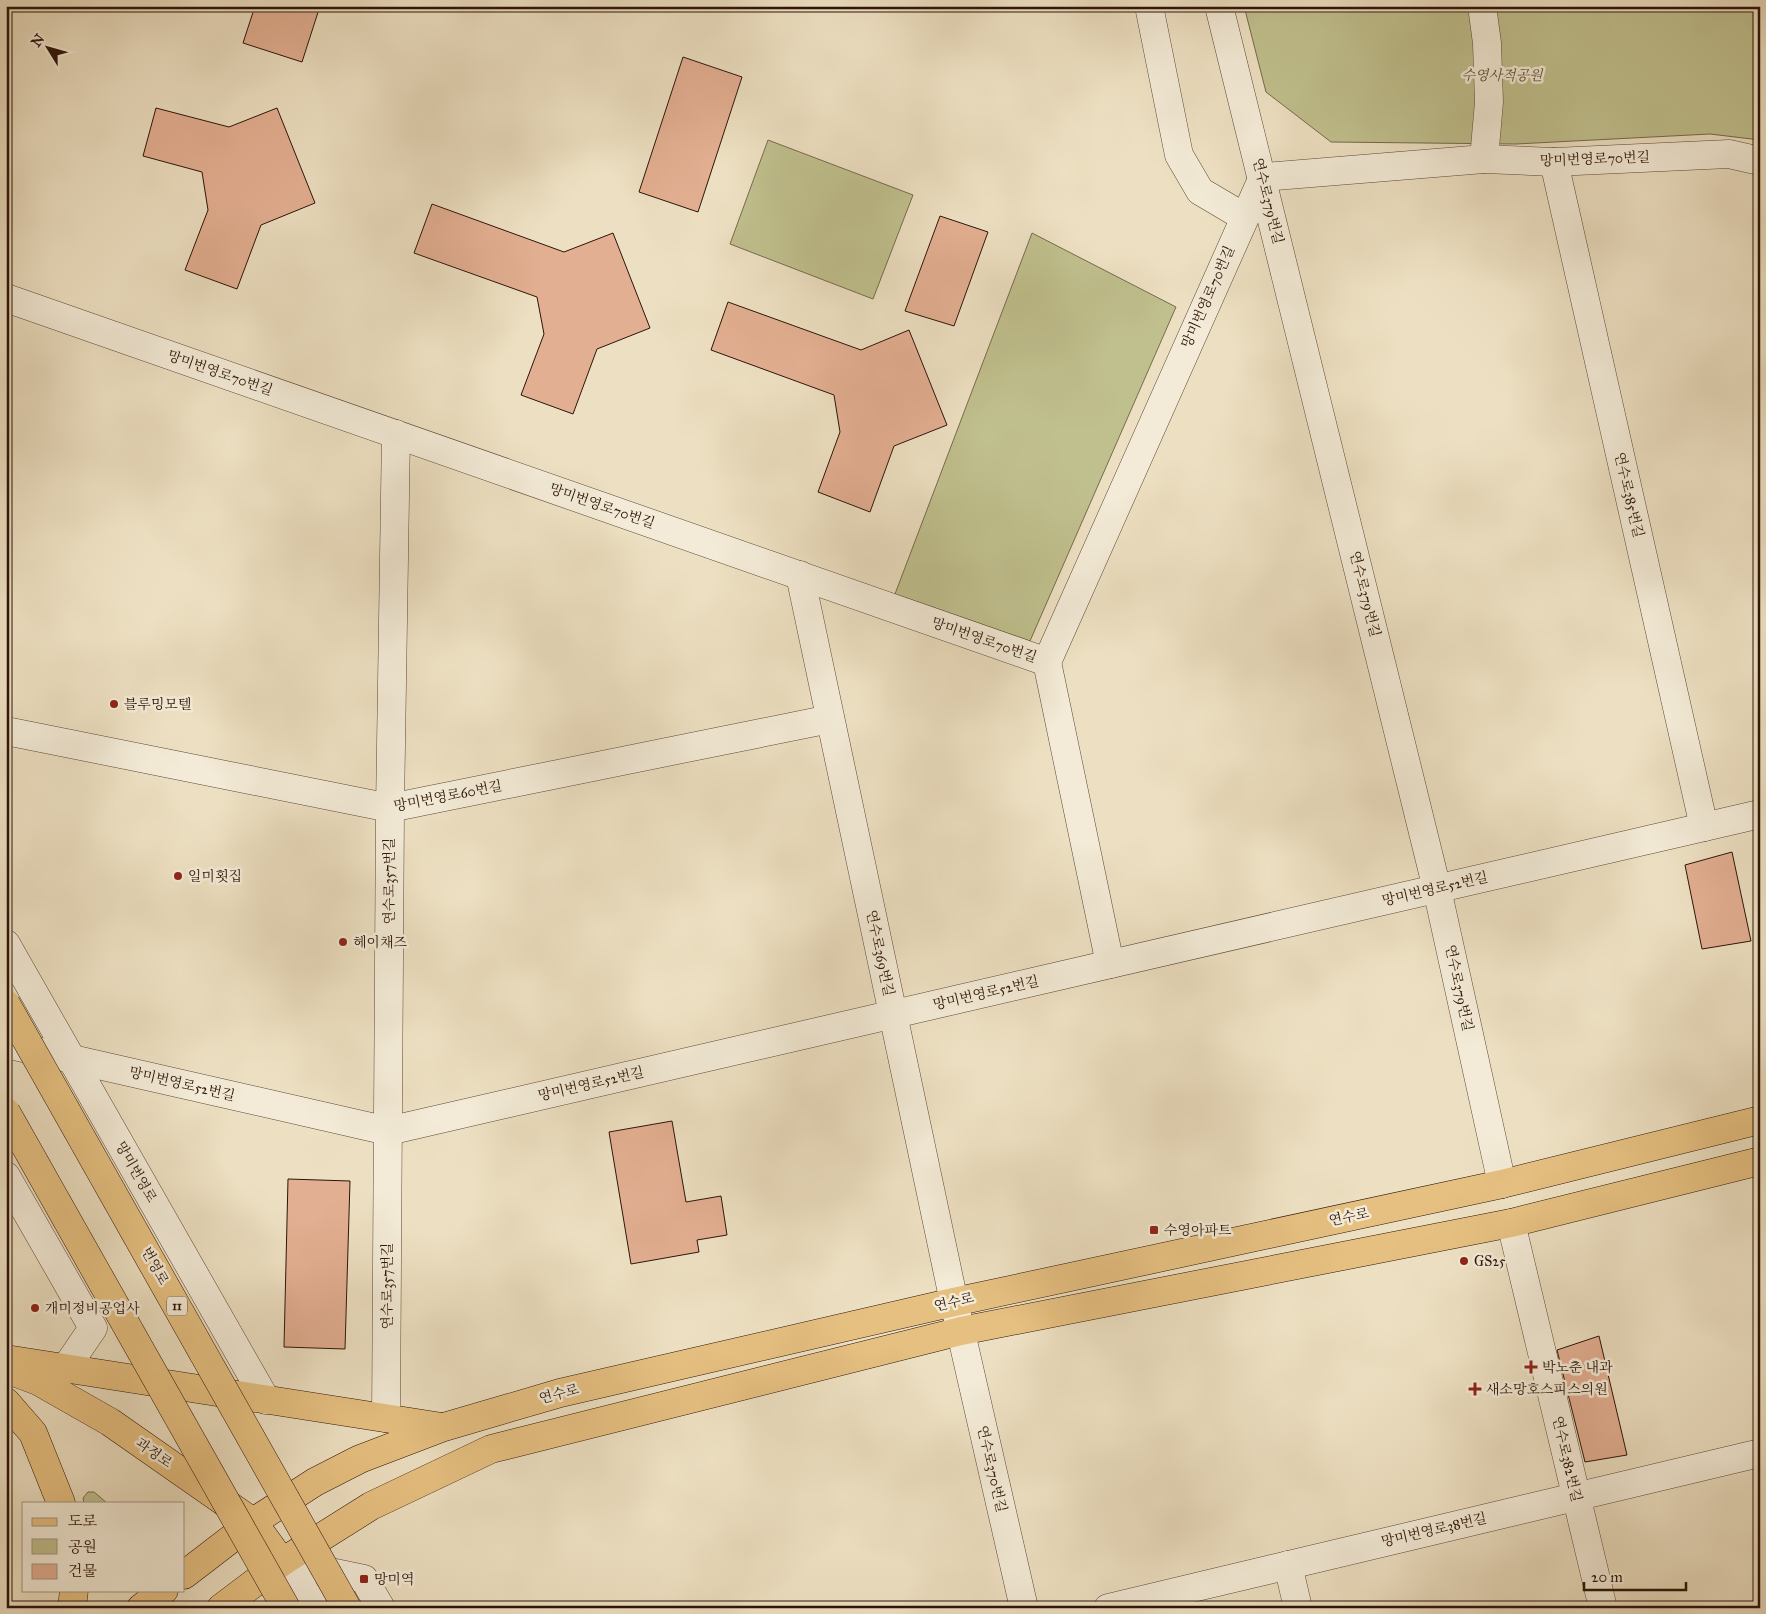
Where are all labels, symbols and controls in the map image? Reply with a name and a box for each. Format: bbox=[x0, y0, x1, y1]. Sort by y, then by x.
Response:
north arrow bbox=[22, 22, 72, 72]
text: N bbox=[28, 31, 48, 50]
park label: 수영사적공원 bbox=[1461, 67, 1544, 84]
street label: 망미번영로70번길 bbox=[1540, 149, 1650, 169]
street label: 연수로379번길 bbox=[1249, 156, 1287, 246]
street label: 망미번영로70번길 bbox=[1178, 243, 1238, 351]
street label: 망미번영로70번길 bbox=[165, 347, 275, 399]
street label: 연수로385번길 bbox=[1611, 451, 1647, 539]
street label: 망미번영로70번길 bbox=[547, 480, 657, 532]
street label: 연수로379번길 bbox=[1346, 549, 1384, 639]
street label: 망미번영로70번길 bbox=[929, 614, 1039, 666]
place label: 블루밍모텔 bbox=[124, 696, 192, 713]
marker: 블루밍모텔 bbox=[108, 698, 120, 710]
street label: 망미번영로60번길 bbox=[392, 777, 504, 815]
street label: 연수로357번길 bbox=[381, 837, 398, 925]
place label: 일미횟집 bbox=[188, 868, 242, 885]
street label: 망미번영로52번길 bbox=[1380, 869, 1490, 909]
marker: 일미횟집 bbox=[172, 870, 184, 882]
street label: 연수로369번길 bbox=[863, 908, 897, 998]
place label: 헤이채즈 bbox=[353, 934, 408, 951]
marker: 헤이채즈 bbox=[337, 936, 349, 948]
street label: 연수로379번길 bbox=[1442, 943, 1476, 1033]
street label: 망미번영로52번길 bbox=[931, 973, 1041, 1013]
street label: 망미번영로52번길 bbox=[127, 1064, 237, 1104]
street label: 망미번영로52번길 bbox=[536, 1064, 646, 1104]
street label: 망미번영로 bbox=[112, 1138, 161, 1206]
street label: 연수로 bbox=[1327, 1204, 1371, 1230]
place label: 수영아파트 bbox=[1164, 1222, 1232, 1239]
marker: 수영아파트 bbox=[1148, 1224, 1160, 1236]
street label: 연수로357번길 bbox=[379, 1242, 396, 1330]
street label: 번영로 bbox=[138, 1244, 172, 1288]
place label: GS25 bbox=[1474, 1253, 1506, 1270]
marker: GS25 bbox=[1458, 1255, 1470, 1267]
street label: 연수로 bbox=[932, 1289, 976, 1315]
road number: 11 bbox=[167, 1296, 187, 1315]
place label: 개미정비공업사 bbox=[45, 1300, 140, 1317]
marker: 개미정비공업사 bbox=[29, 1302, 41, 1314]
place label: 박노춘 내과 bbox=[1542, 1359, 1613, 1376]
marker: 박노춘 내과 bbox=[1524, 1360, 1538, 1374]
street label: 연수로 bbox=[537, 1380, 581, 1407]
place label: 새소망호스피스의원 bbox=[1486, 1381, 1608, 1398]
marker: 새소망호스피스의원 bbox=[1468, 1382, 1482, 1396]
street label: 연수로382번길 bbox=[1549, 1414, 1585, 1504]
street label: 연수로370번길 bbox=[974, 1424, 1010, 1514]
street label: 과정로 bbox=[133, 1434, 176, 1472]
legend bbox=[22, 1502, 185, 1592]
street label: 망미번영로38번길 bbox=[1380, 1510, 1488, 1550]
text: 도로 bbox=[68, 1512, 97, 1530]
text: 공원 bbox=[68, 1538, 97, 1556]
scale bar bbox=[1584, 1559, 1686, 1591]
text: 건물 bbox=[68, 1562, 97, 1580]
text: 20 m bbox=[1591, 1568, 1623, 1586]
place label: 망미역 bbox=[374, 1571, 415, 1588]
marker: 망미역 bbox=[358, 1573, 370, 1585]

